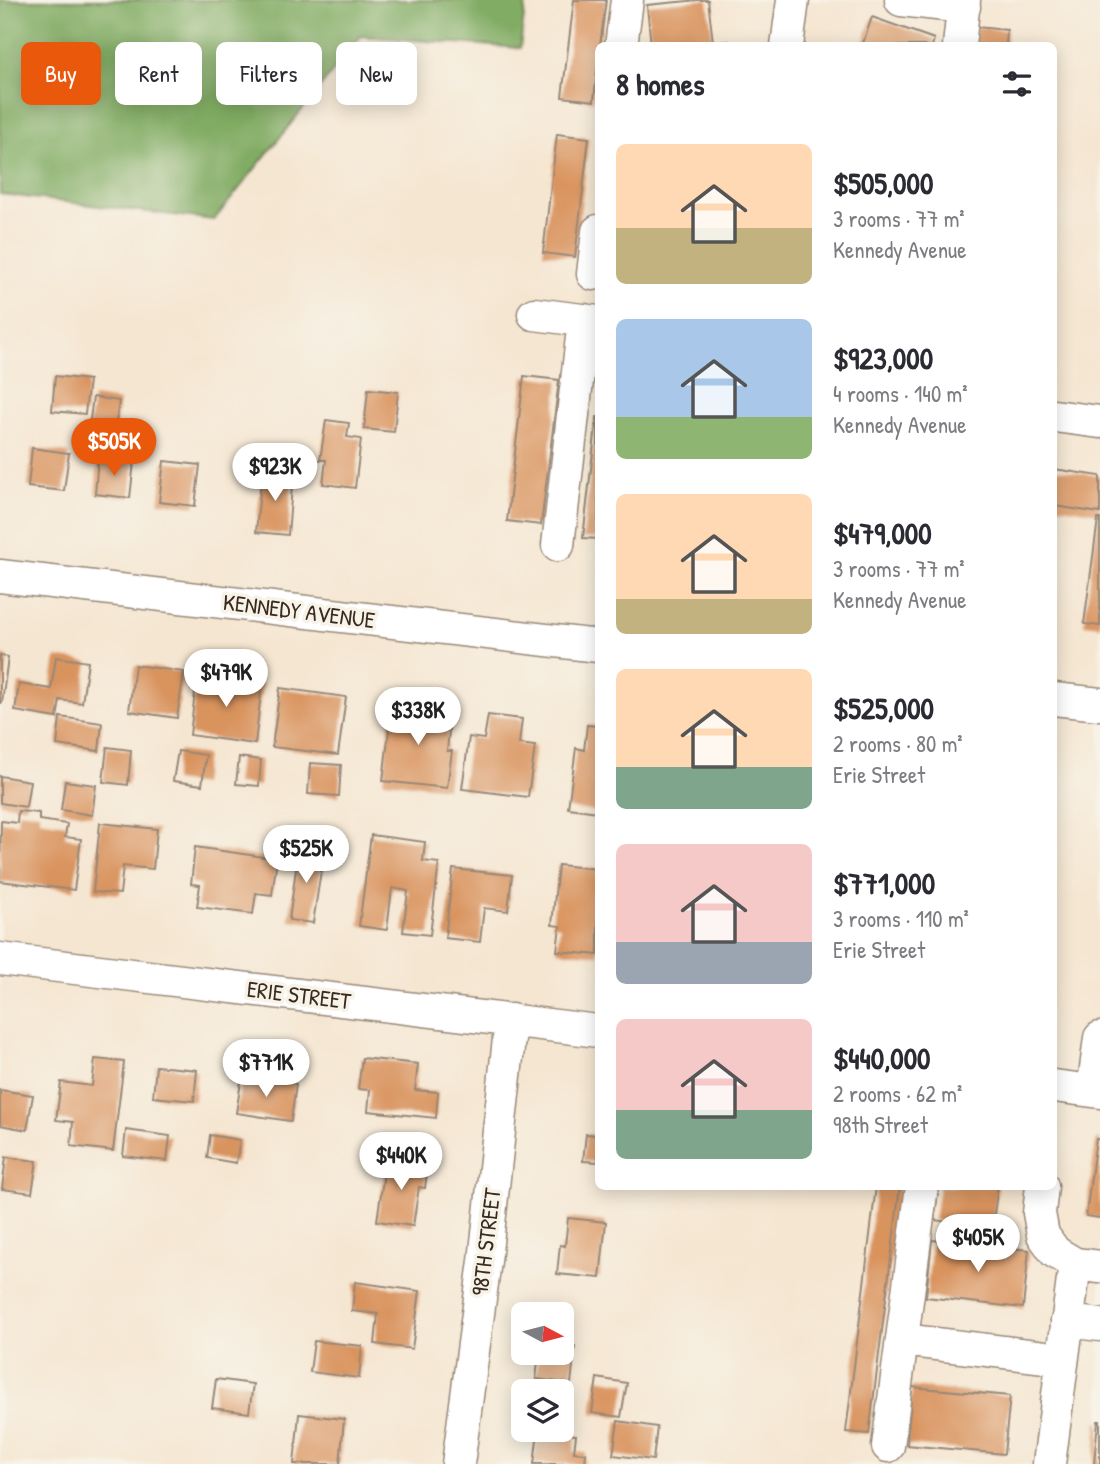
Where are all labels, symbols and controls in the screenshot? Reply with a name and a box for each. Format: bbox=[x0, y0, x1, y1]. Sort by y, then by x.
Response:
chip: Buy bbox=[21, 42, 101, 105]
chip: Rent bbox=[115, 42, 202, 105]
chip: Filters bbox=[216, 42, 322, 105]
chip: New bbox=[336, 42, 417, 105]
text: 8 homes bbox=[616, 64, 704, 104]
icon: filters bbox=[998, 65, 1036, 103]
text: $505,000 bbox=[833, 163, 933, 203]
icon: home bbox=[672, 172, 756, 256]
text: 3 rooms · 77 m² bbox=[833, 203, 965, 234]
text: Kennedy Avenue bbox=[833, 234, 966, 265]
text: $923,000 bbox=[833, 338, 933, 378]
icon: home bbox=[672, 347, 756, 431]
text: 4 rooms · 140 m² bbox=[833, 378, 967, 409]
text: Kennedy Avenue bbox=[833, 409, 966, 440]
pin: $505K bbox=[65, 419, 163, 478]
text: $505K bbox=[87, 425, 141, 456]
pin: $923K bbox=[226, 444, 324, 503]
text: $923K bbox=[248, 450, 302, 481]
text: $479,000 bbox=[833, 513, 932, 553]
icon: home bbox=[672, 522, 756, 606]
text: 3 rooms · 77 m² bbox=[833, 553, 965, 584]
text: Kennedy Avenue bbox=[833, 584, 966, 615]
street label: KENNEDY AVENUE bbox=[221, 586, 377, 635]
pin: $479K bbox=[177, 650, 275, 709]
text: $479K bbox=[200, 656, 252, 687]
pin: $338K bbox=[369, 688, 467, 747]
text: $525,000 bbox=[833, 688, 934, 728]
text: $338K bbox=[391, 694, 445, 725]
icon: home bbox=[672, 697, 756, 781]
text: 2 rooms · 80 m² bbox=[833, 728, 963, 759]
text: Erie Street bbox=[833, 759, 925, 790]
pin: $525K bbox=[257, 826, 355, 885]
text: $525K bbox=[279, 832, 333, 863]
text: $771,000 bbox=[833, 863, 935, 903]
icon: home bbox=[672, 872, 756, 956]
text: 3 rooms · 110 m² bbox=[833, 903, 969, 934]
text: Erie Street bbox=[833, 934, 925, 965]
street label: ERIE STREET bbox=[245, 973, 353, 1016]
text: $440,000 bbox=[833, 1038, 931, 1078]
pin: $771K bbox=[217, 1040, 315, 1099]
text: $771K bbox=[239, 1046, 293, 1077]
icon: home bbox=[672, 1047, 756, 1131]
text: 2 rooms · 62 m² bbox=[833, 1078, 962, 1109]
text: 98th Street bbox=[833, 1109, 928, 1140]
pin: $440K bbox=[352, 1132, 450, 1192]
text: $440K bbox=[375, 1139, 427, 1170]
street label: 98TH STREET bbox=[464, 1186, 508, 1297]
pin: $405K bbox=[929, 1214, 1027, 1274]
text: $405K bbox=[952, 1221, 1004, 1252]
north arrow bbox=[511, 1302, 574, 1365]
map controls bbox=[511, 1302, 574, 1442]
button: layers bbox=[511, 1379, 574, 1442]

